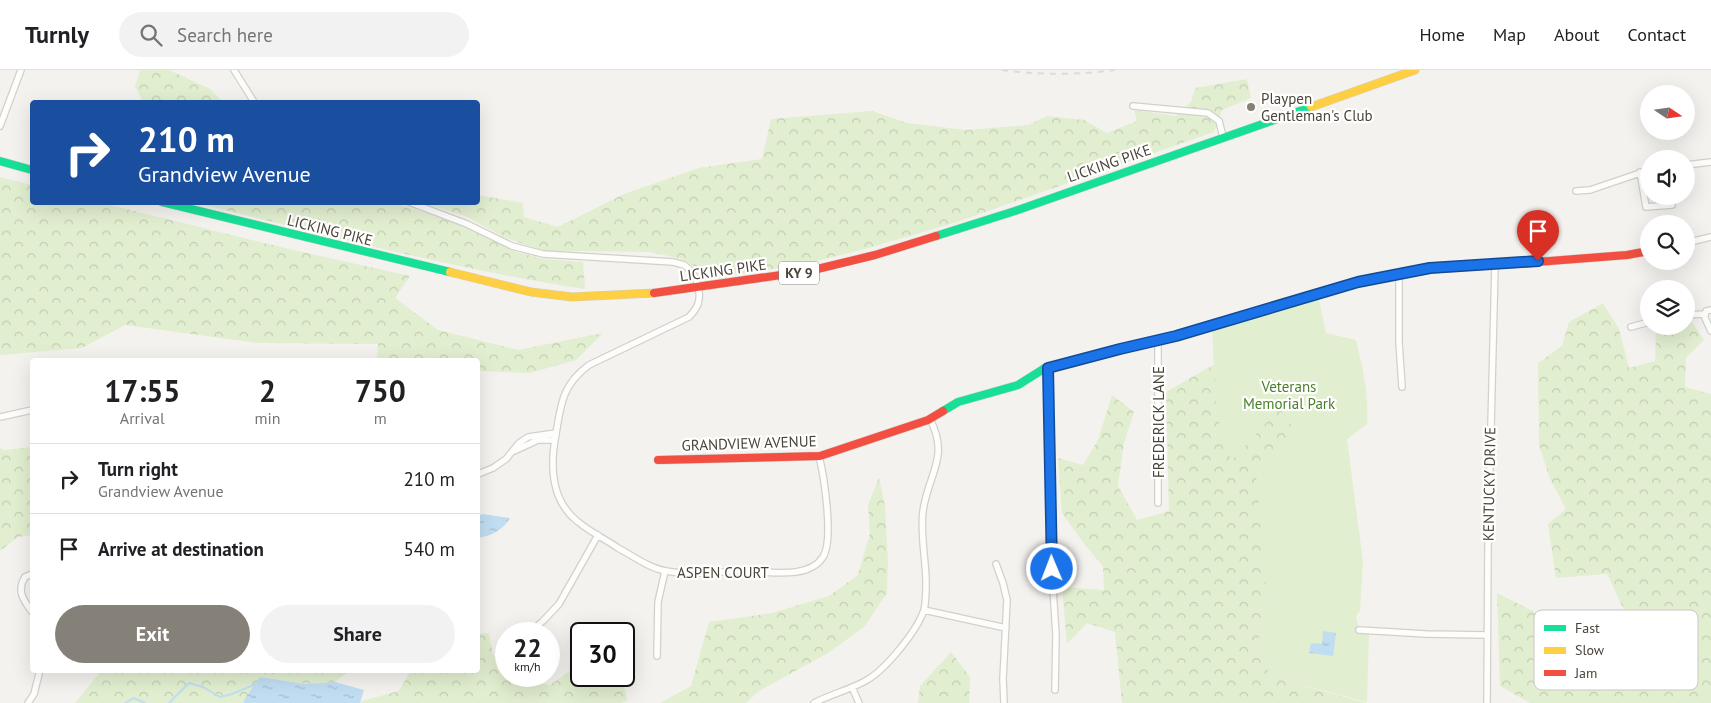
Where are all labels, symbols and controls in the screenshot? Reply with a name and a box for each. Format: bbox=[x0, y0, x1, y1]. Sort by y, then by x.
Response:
search box bbox=[119, 12, 469, 57]
text: Turnly bbox=[25, 19, 89, 50]
icon: search bbox=[137, 21, 165, 49]
text: Search here bbox=[177, 23, 273, 47]
text: Home bbox=[1419, 23, 1465, 46]
text: Map bbox=[1493, 23, 1526, 46]
text: About bbox=[1554, 23, 1600, 46]
text: Contact bbox=[1628, 23, 1686, 46]
north arrow bbox=[1640, 85, 1695, 140]
map controls bbox=[1640, 85, 1695, 335]
place label: Playpen Gentleman's Club bbox=[1261, 89, 1373, 125]
marker: Playpen Gentleman's Club bbox=[1245, 101, 1257, 113]
text: 210 m bbox=[138, 116, 235, 162]
icon: right bbox=[55, 120, 120, 185]
street label: LICKING PIKE bbox=[1065, 140, 1153, 186]
button: sound bbox=[1640, 150, 1695, 205]
text: Grandview Avenue bbox=[138, 160, 311, 188]
street label: LICKING PIKE bbox=[285, 210, 375, 250]
pin bbox=[1517, 210, 1559, 261]
button: search bbox=[1640, 215, 1695, 270]
icon: arrive bbox=[1524, 217, 1552, 245]
street label: LICKING PIKE bbox=[678, 255, 768, 285]
road number: KY 9 bbox=[779, 262, 819, 284]
button: layers bbox=[1640, 280, 1695, 335]
street label: FREDERICK LANE bbox=[1149, 366, 1168, 478]
text: 17:55 bbox=[104, 371, 180, 410]
text: 2 bbox=[259, 371, 276, 410]
text: 750 bbox=[355, 371, 406, 410]
park label: Veterans Memorial Park bbox=[1243, 377, 1336, 413]
text: Arrival bbox=[120, 408, 165, 428]
text: min bbox=[255, 408, 281, 428]
text: m bbox=[374, 408, 387, 428]
street label: KENTUCKY DRIVE bbox=[1479, 427, 1499, 541]
street label: GRANDVIEW AVENUE bbox=[681, 431, 817, 455]
text: Turn right bbox=[98, 457, 178, 481]
icon: right bbox=[55, 465, 83, 493]
text: 210 m bbox=[403, 467, 455, 491]
text: Grandview Avenue bbox=[98, 481, 224, 501]
icon: arrive bbox=[55, 535, 83, 563]
text: Arrive at destination bbox=[98, 537, 264, 561]
text: 540 m bbox=[403, 537, 455, 561]
position arrow bbox=[1025, 542, 1077, 594]
street label: ASPEN COURT bbox=[677, 563, 770, 582]
button: Exit bbox=[55, 605, 250, 663]
button: Share bbox=[260, 605, 455, 663]
legend bbox=[1534, 610, 1698, 690]
text: Fast bbox=[1575, 619, 1600, 637]
speed limit sign: 30 bbox=[570, 622, 635, 687]
text: 22 bbox=[513, 632, 542, 664]
text: Slow bbox=[1575, 641, 1605, 659]
text: km/h bbox=[514, 659, 541, 674]
text: Jam bbox=[1574, 664, 1597, 682]

